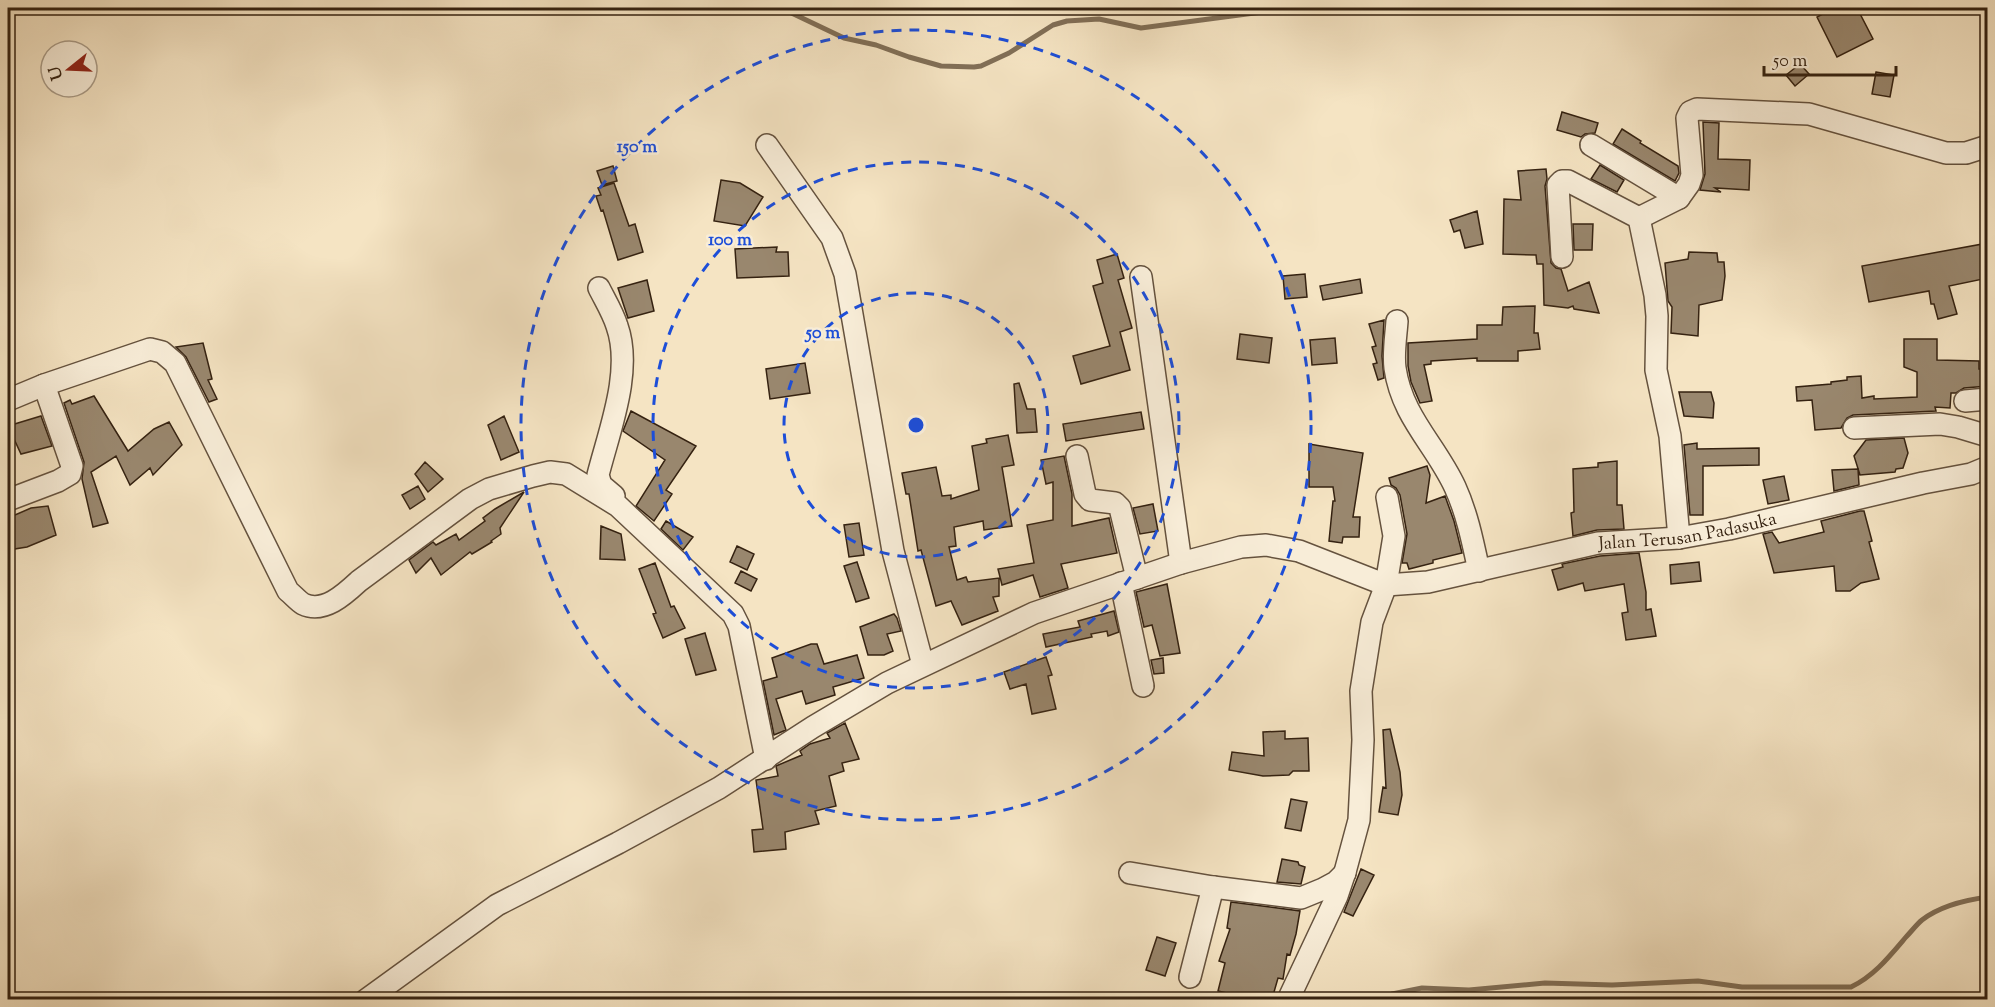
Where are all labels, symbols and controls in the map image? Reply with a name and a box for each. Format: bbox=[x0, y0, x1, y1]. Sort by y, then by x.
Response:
north arrow bbox=[39, 39, 99, 99]
scale bar bbox=[1764, 39, 1896, 77]
text: 50 m bbox=[1772, 49, 1808, 75]
text: U bbox=[44, 62, 70, 83]
text: 150 m bbox=[617, 135, 657, 161]
text: 100 m bbox=[708, 228, 752, 254]
text: 50 m bbox=[804, 321, 840, 347]
centre of rings bbox=[906, 415, 926, 435]
street label: Jalan Terusan Padasuka bbox=[1597, 507, 1779, 558]

